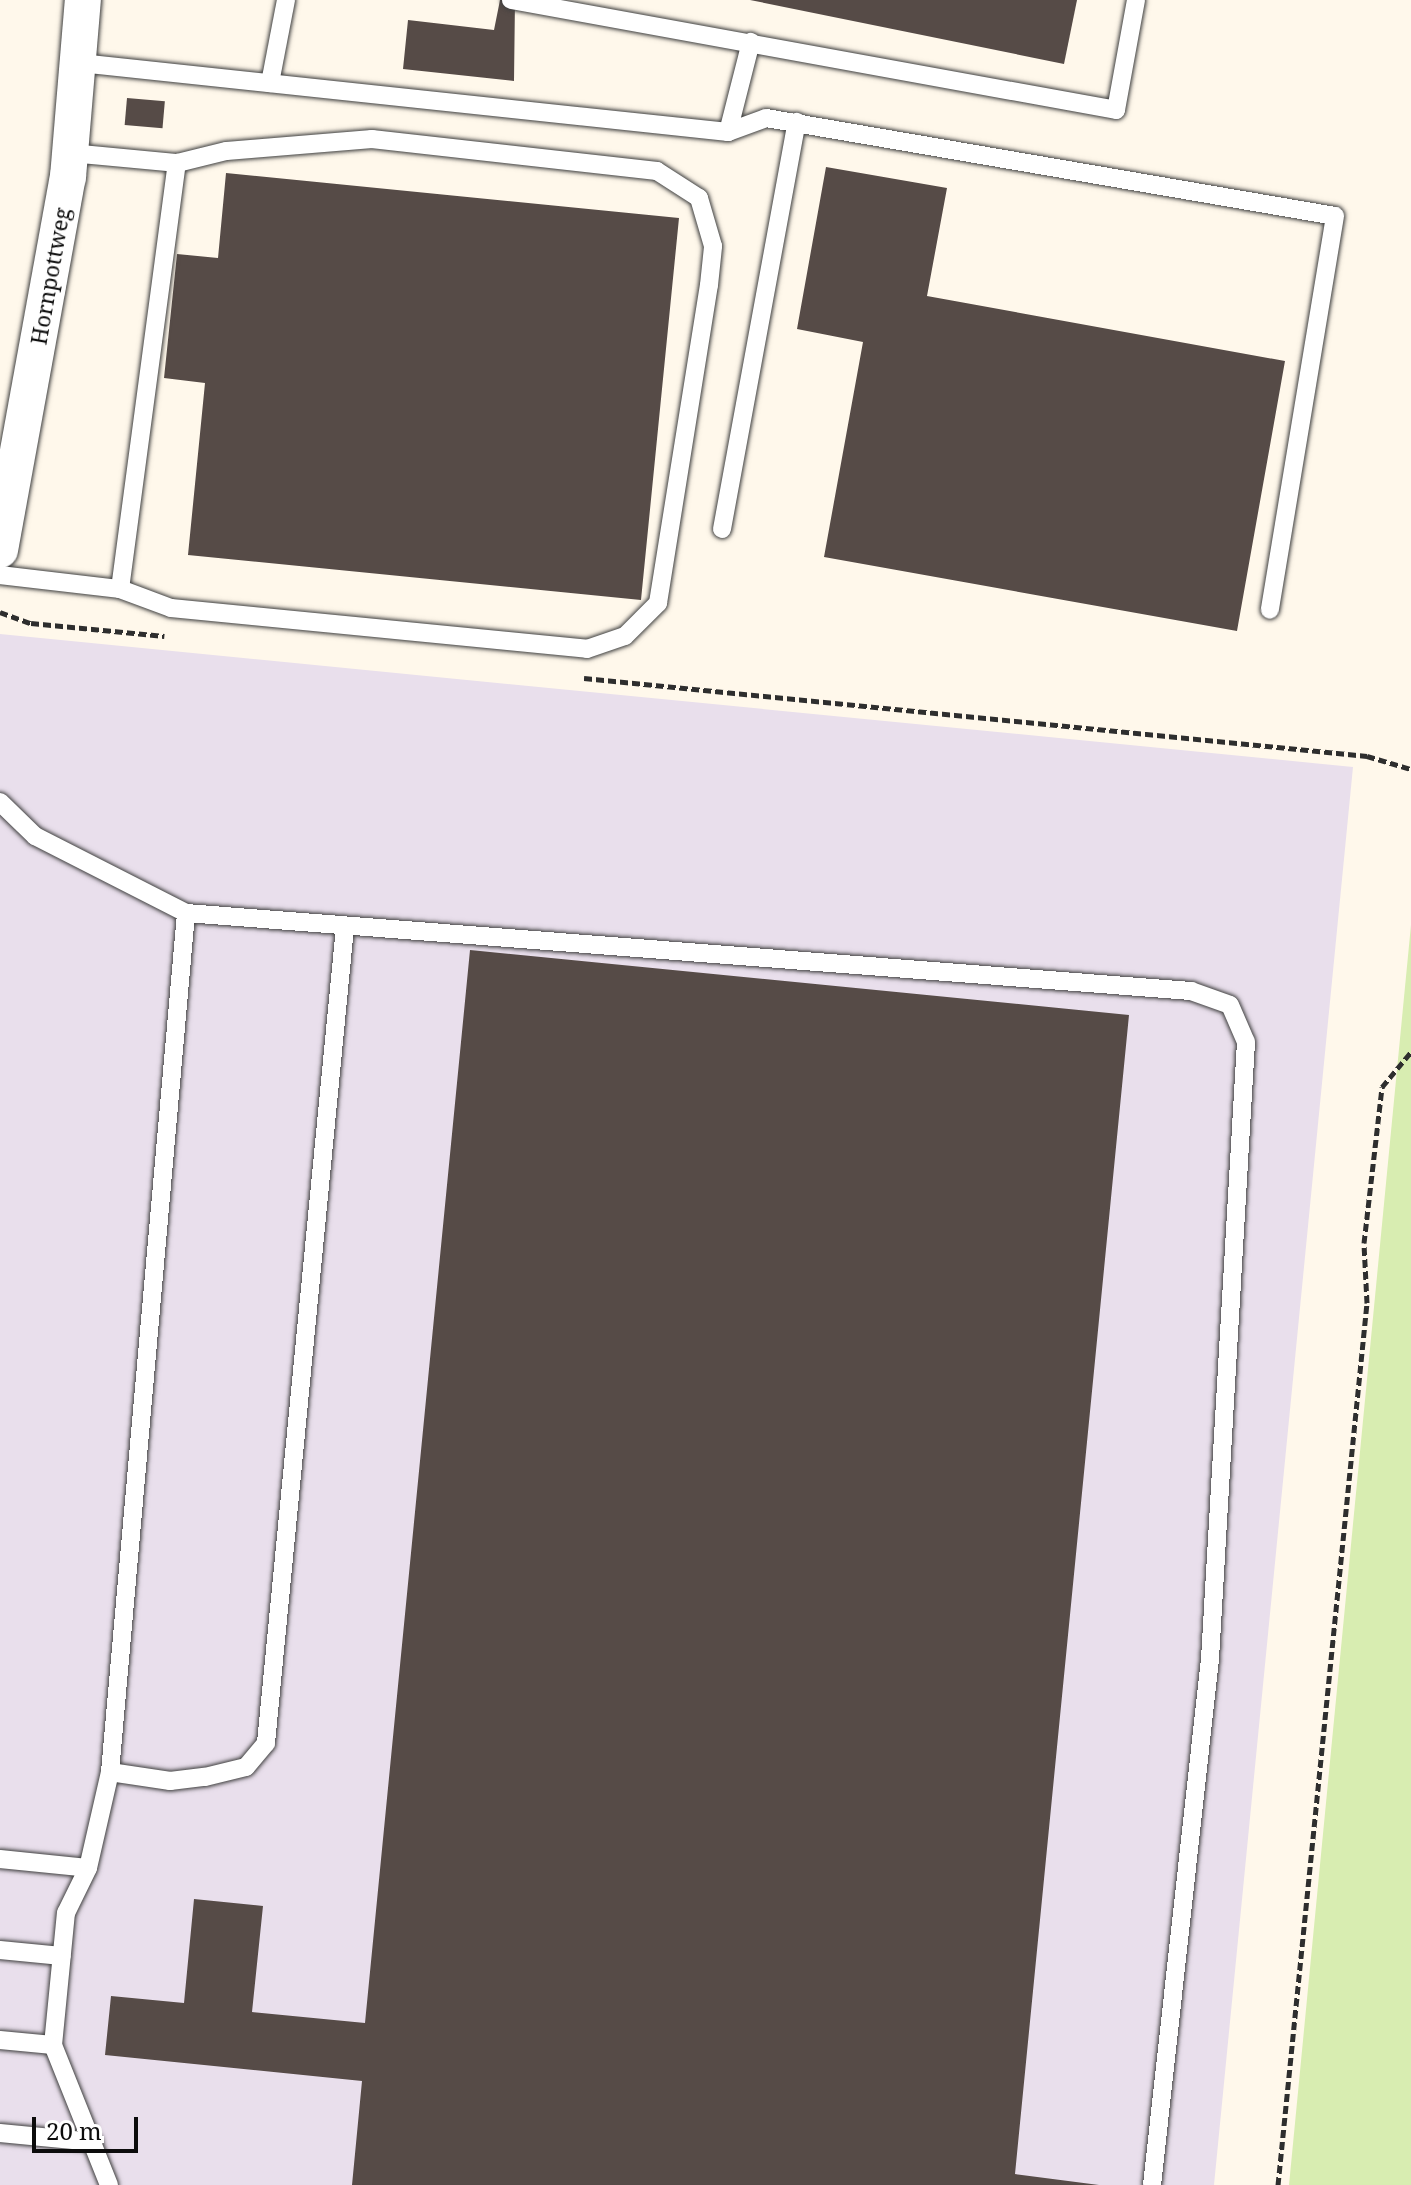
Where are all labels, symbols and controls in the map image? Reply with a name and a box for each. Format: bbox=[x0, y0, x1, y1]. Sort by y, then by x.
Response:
street label: Hornpottweg bbox=[25, 205, 75, 347]
scale bar bbox=[36, 2101, 142, 2151]
text: 20 m bbox=[46, 2114, 102, 2147]

